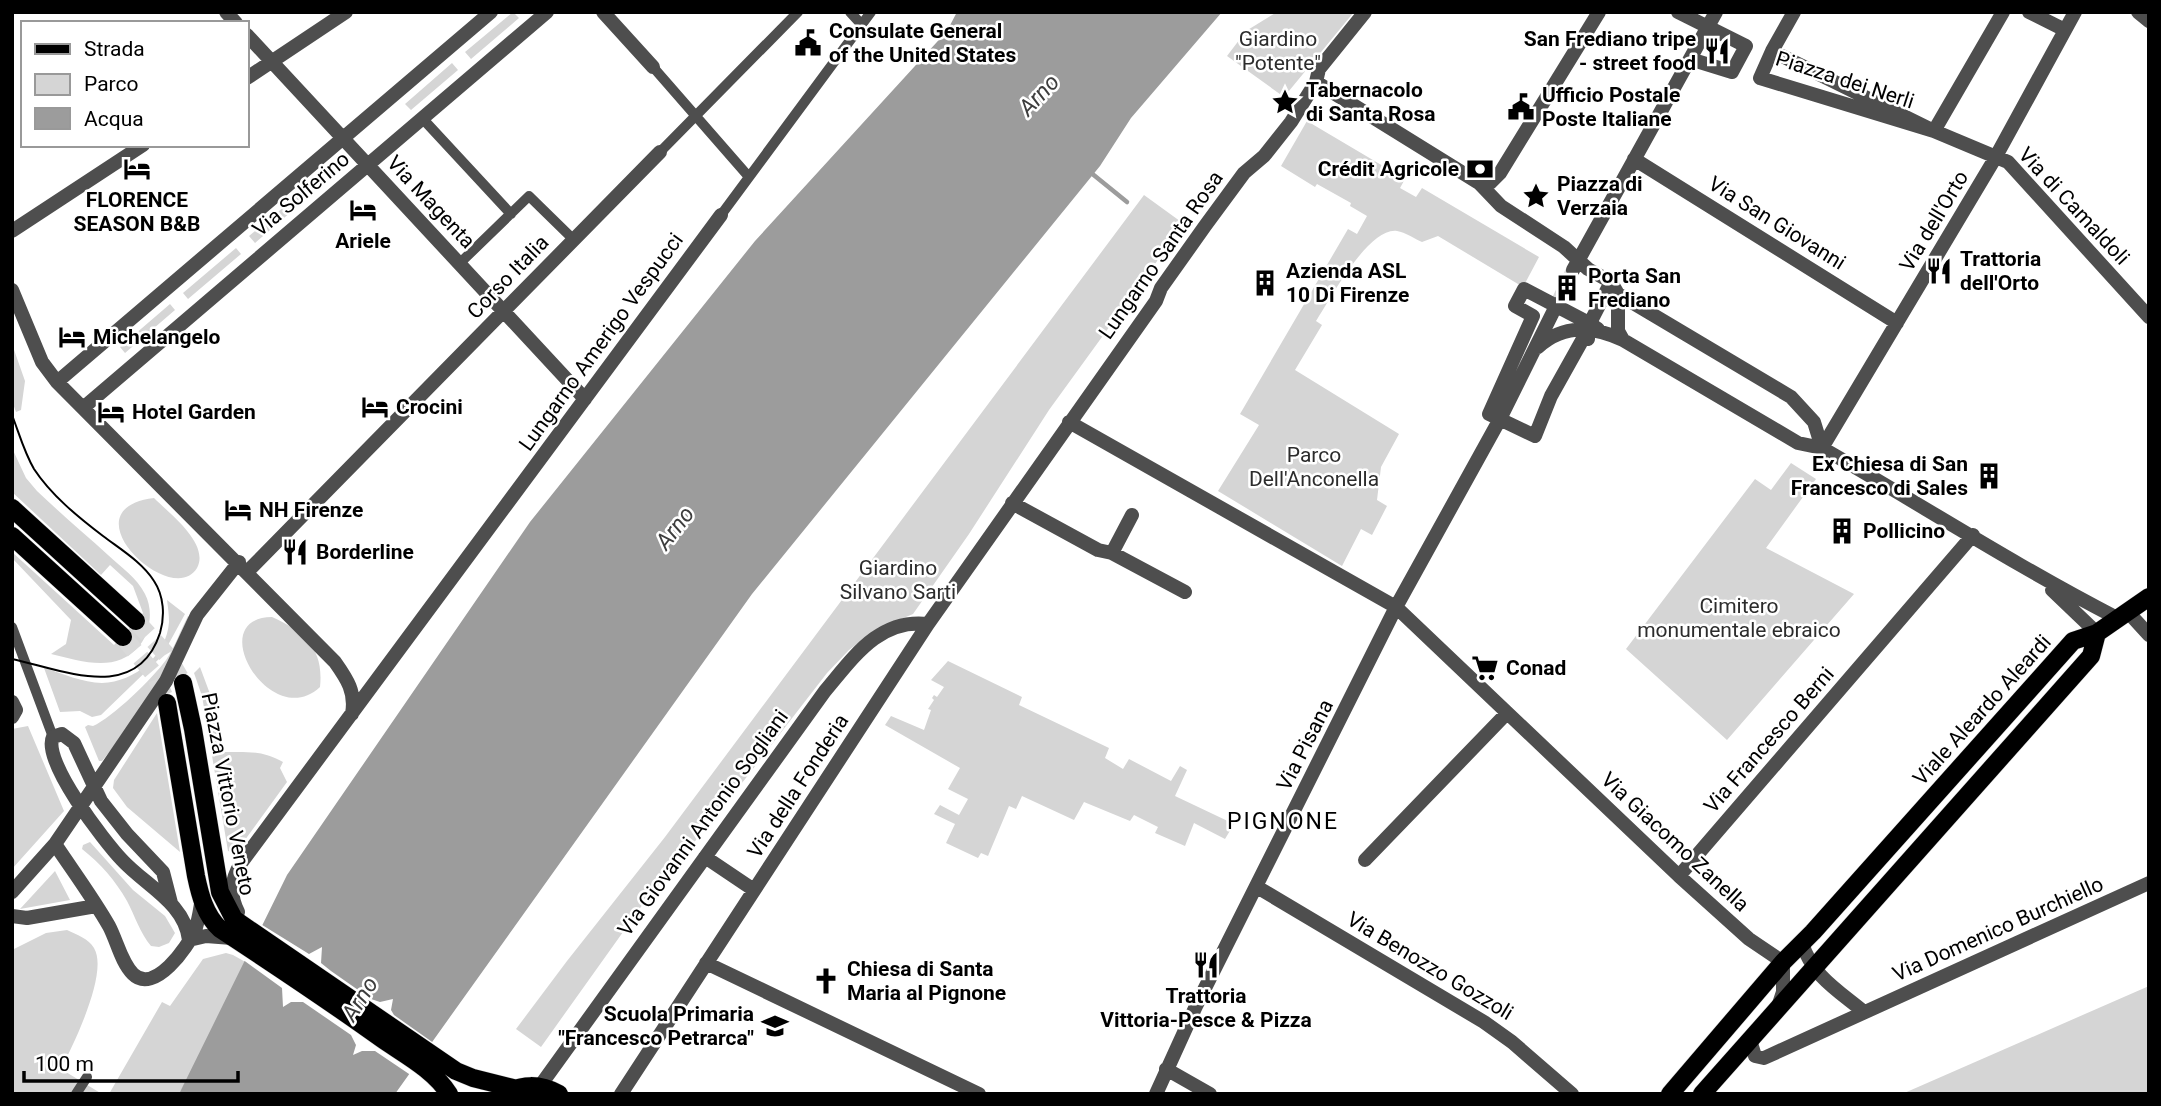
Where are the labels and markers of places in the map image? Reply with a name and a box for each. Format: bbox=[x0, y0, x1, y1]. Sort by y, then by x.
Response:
place label: Consulate General of the United States bbox=[829, 19, 1016, 67]
place label: San Frediano tripe - street food bbox=[1524, 27, 1696, 75]
public building icon: Consulate General of the United States bbox=[793, 28, 823, 58]
restaurant icon: San Frediano tripe - street food bbox=[1702, 36, 1732, 66]
place label: Tabernacolo di Santa Rosa bbox=[1306, 78, 1435, 126]
place label: Ufficio Postale Poste Italiane bbox=[1542, 83, 1680, 131]
place icon: Tabernacolo di Santa Rosa bbox=[1270, 87, 1300, 117]
public building icon: Ufficio Postale Poste Italiane bbox=[1506, 92, 1536, 122]
hotel icon: FLORENCE SEASON B&B bbox=[122, 154, 152, 184]
bank icon: Crédit Agricole bbox=[1465, 154, 1495, 184]
place label: Crédit Agricole bbox=[1318, 157, 1459, 181]
place label: Piazza di Verzaia bbox=[1557, 172, 1643, 220]
place icon: Piazza di Verzaia bbox=[1521, 181, 1551, 211]
place label: FLORENCE SEASON B&B bbox=[74, 188, 200, 236]
hotel icon: Ariele bbox=[348, 195, 378, 225]
place label: Ariele bbox=[335, 229, 391, 253]
place label: Trattoria dell'Orto bbox=[1960, 247, 2041, 295]
restaurant icon: Trattoria dell'Orto bbox=[1924, 256, 1954, 286]
place label: Azienda ASL 10 Di Firenze bbox=[1286, 259, 1409, 307]
place label: Porta San Frediano bbox=[1588, 264, 1681, 312]
building icon: Azienda ASL 10 Di Firenze bbox=[1250, 268, 1280, 298]
building icon: Porta San Frediano bbox=[1552, 273, 1582, 303]
hotel icon: Michelangelo bbox=[57, 322, 87, 352]
place label: Michelangelo bbox=[93, 325, 220, 349]
hotel icon: Crocini bbox=[360, 392, 390, 422]
place label: Crocini bbox=[396, 395, 463, 419]
hotel icon: Hotel Garden bbox=[96, 397, 126, 427]
place label: Hotel Garden bbox=[132, 400, 256, 424]
place label: Ex Chiesa di San Francesco di Sales bbox=[1791, 452, 1968, 500]
building icon: Ex Chiesa di San Francesco di Sales bbox=[1974, 461, 2004, 491]
hotel icon: NH Firenze bbox=[223, 495, 253, 525]
place label: NH Firenze bbox=[259, 498, 363, 522]
building icon: Pollicino bbox=[1827, 516, 1857, 546]
place label: Pollicino bbox=[1863, 519, 1945, 543]
restaurant icon: Borderline bbox=[280, 537, 310, 567]
place label: Borderline bbox=[316, 540, 414, 564]
supermarket icon: Conad bbox=[1470, 653, 1500, 683]
place label: Conad bbox=[1506, 656, 1566, 680]
restaurant icon: Trattoria Vittoria-Pesce & Pizza bbox=[1191, 950, 1221, 980]
place label: Chiesa di Santa Maria al Pignone bbox=[847, 957, 1006, 1005]
church icon: Chiesa di Santa Maria al Pignone bbox=[811, 966, 841, 996]
place label: Trattoria Vittoria-Pesce & Pizza bbox=[1100, 984, 1312, 1032]
place label: Scuola Primaria "Francesco Petrarca" bbox=[558, 1002, 754, 1050]
school or university icon: Scuola Primaria "Francesco Petrarca" bbox=[760, 1011, 790, 1041]

